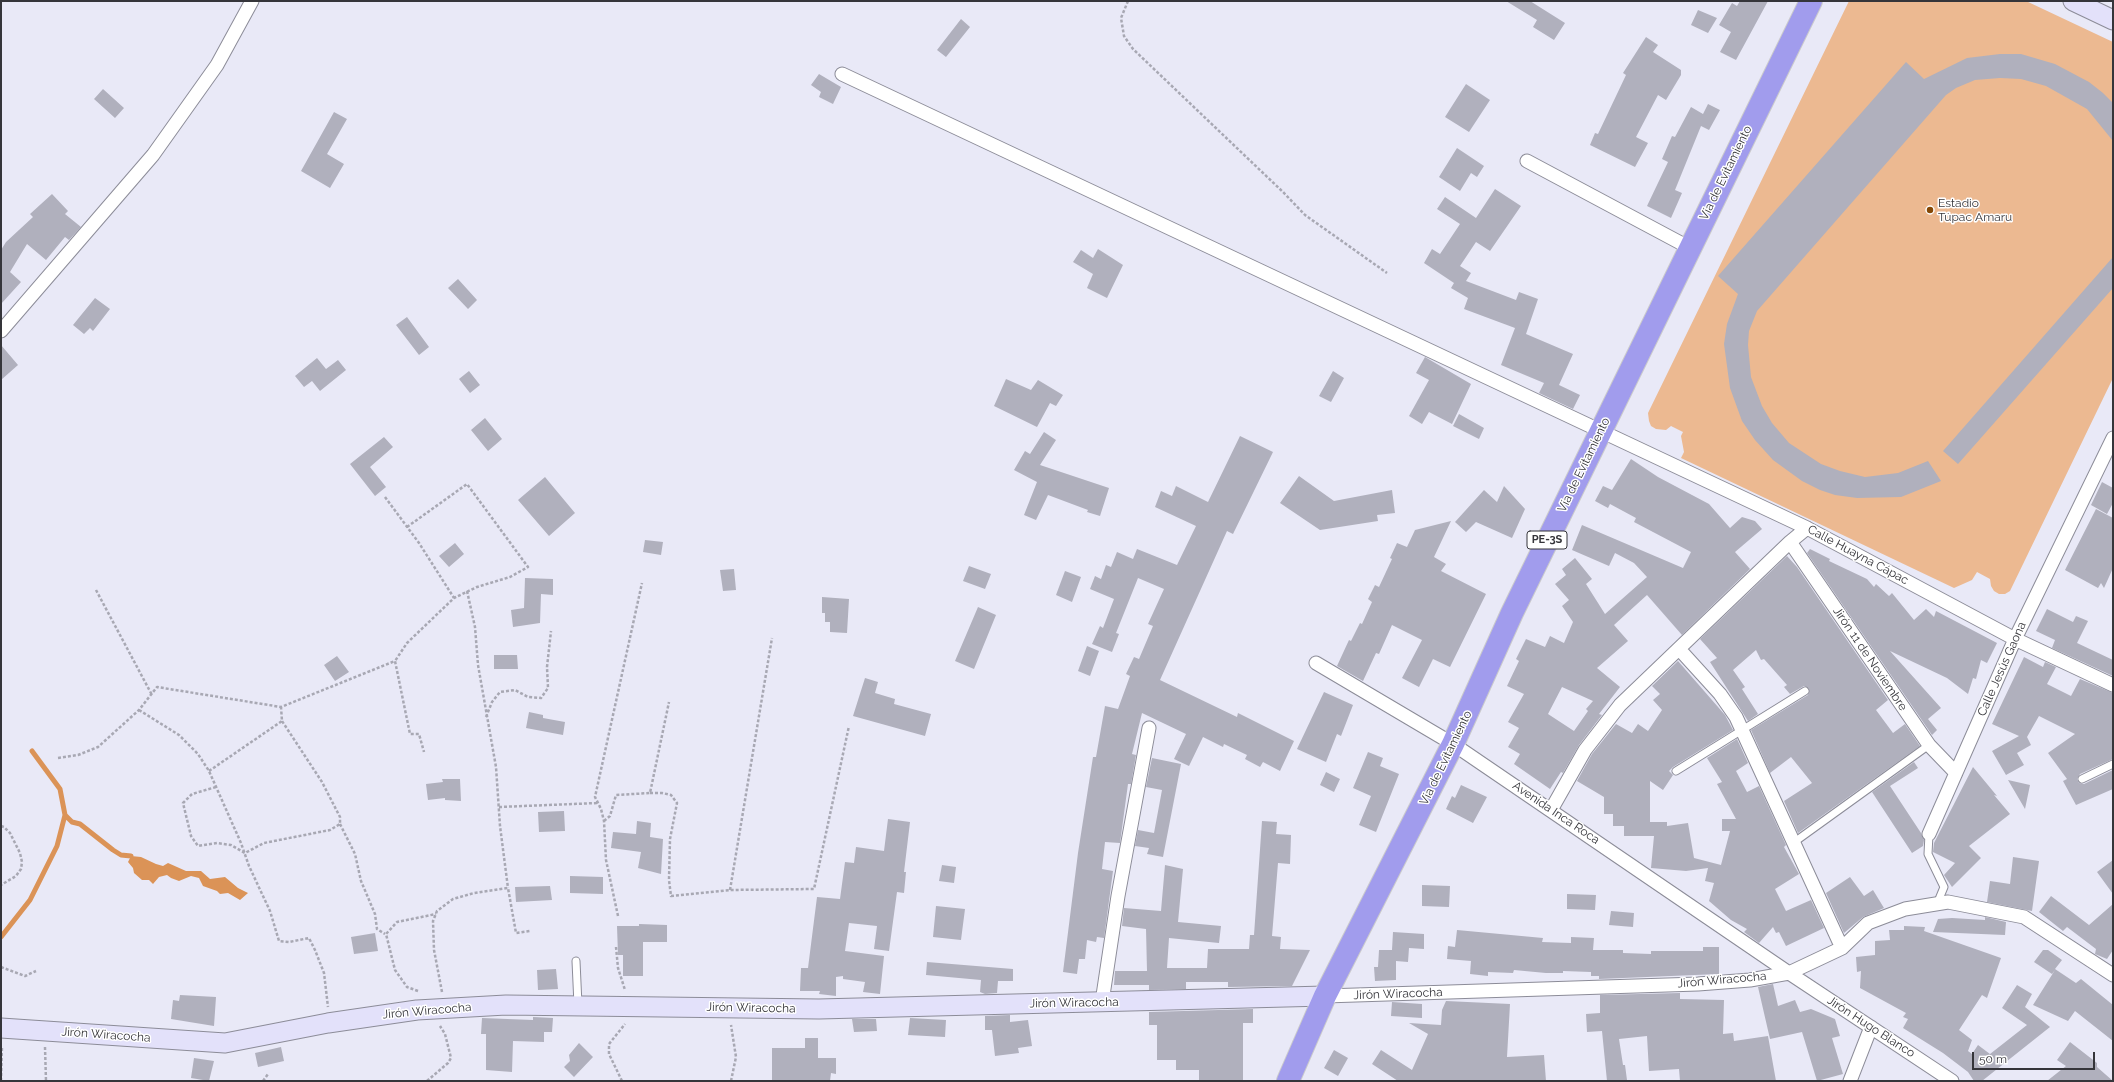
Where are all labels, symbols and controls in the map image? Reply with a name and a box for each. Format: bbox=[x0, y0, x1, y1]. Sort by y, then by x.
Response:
street label: Vía de Evitamiento bbox=[1697, 123, 1755, 223]
place label: Estadio Túpac Amaru bbox=[1938, 196, 2012, 224]
marker: Estadio Túpac Amaru bbox=[1925, 205, 1935, 215]
street label: Vía de Evitamiento bbox=[1555, 415, 1613, 515]
street label: Calle Huayna Cápac bbox=[1805, 522, 1911, 588]
road number: PE-3S bbox=[1527, 531, 1567, 549]
street label: Jirón 11 de Noviembre bbox=[1830, 604, 1910, 714]
street label: Calle Jesús Gaona bbox=[1975, 620, 2029, 718]
street label: Vía de Evitamiento bbox=[1417, 708, 1475, 808]
street label: Avenida Inca Roca bbox=[1510, 779, 1602, 847]
street label: Jirón Wiracocha bbox=[1677, 969, 1767, 991]
street label: Jirón Wiracocha bbox=[1353, 985, 1443, 1003]
street label: Jirón Hugo Blanco bbox=[1824, 993, 1918, 1061]
street label: Jirón Wiracocha bbox=[1029, 995, 1119, 1011]
street label: Jirón Wiracocha bbox=[382, 1000, 472, 1022]
street label: Jirón Wiracocha bbox=[706, 1000, 796, 1016]
street label: Jirón Wiracocha bbox=[61, 1025, 151, 1045]
scale bar bbox=[1974, 1044, 2097, 1070]
text: 50 m bbox=[1979, 1052, 2007, 1066]

